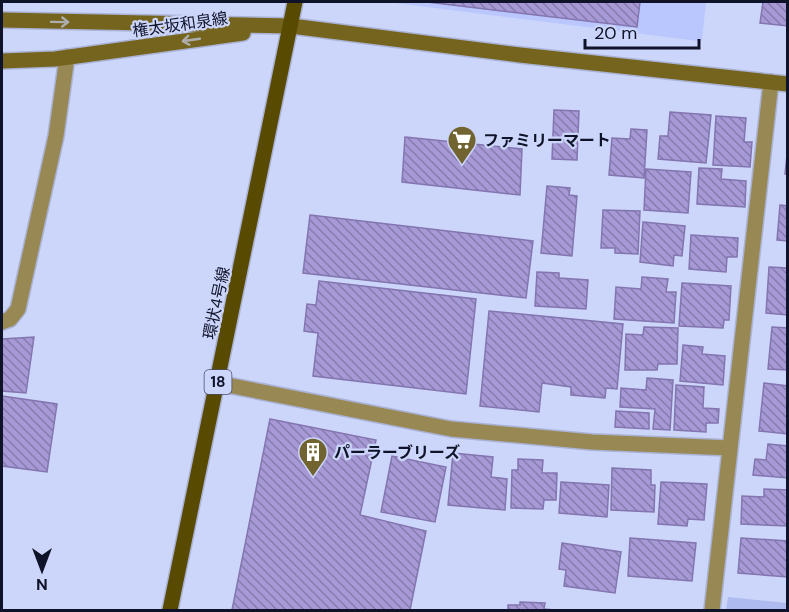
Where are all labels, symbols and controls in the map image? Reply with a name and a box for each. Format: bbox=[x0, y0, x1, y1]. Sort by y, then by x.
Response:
street label: 権太坂和泉線 bbox=[131, 7, 229, 42]
scale bar bbox=[585, 12, 699, 50]
one-way arrow bbox=[49, 16, 69, 27]
text: 20 m bbox=[594, 21, 637, 45]
one-way arrow bbox=[182, 35, 202, 46]
supermarket icon: ファミリーマート bbox=[446, 124, 478, 166]
place label: ファミリーマート bbox=[483, 130, 611, 151]
street label: 環状4号線 bbox=[199, 265, 234, 341]
road number: 18 bbox=[204, 370, 232, 394]
building icon: パーラーブリーズ bbox=[297, 436, 329, 478]
place label: パーラーブリーズ bbox=[334, 442, 460, 463]
north arrow bbox=[12, 540, 72, 600]
text: N bbox=[36, 574, 48, 595]

